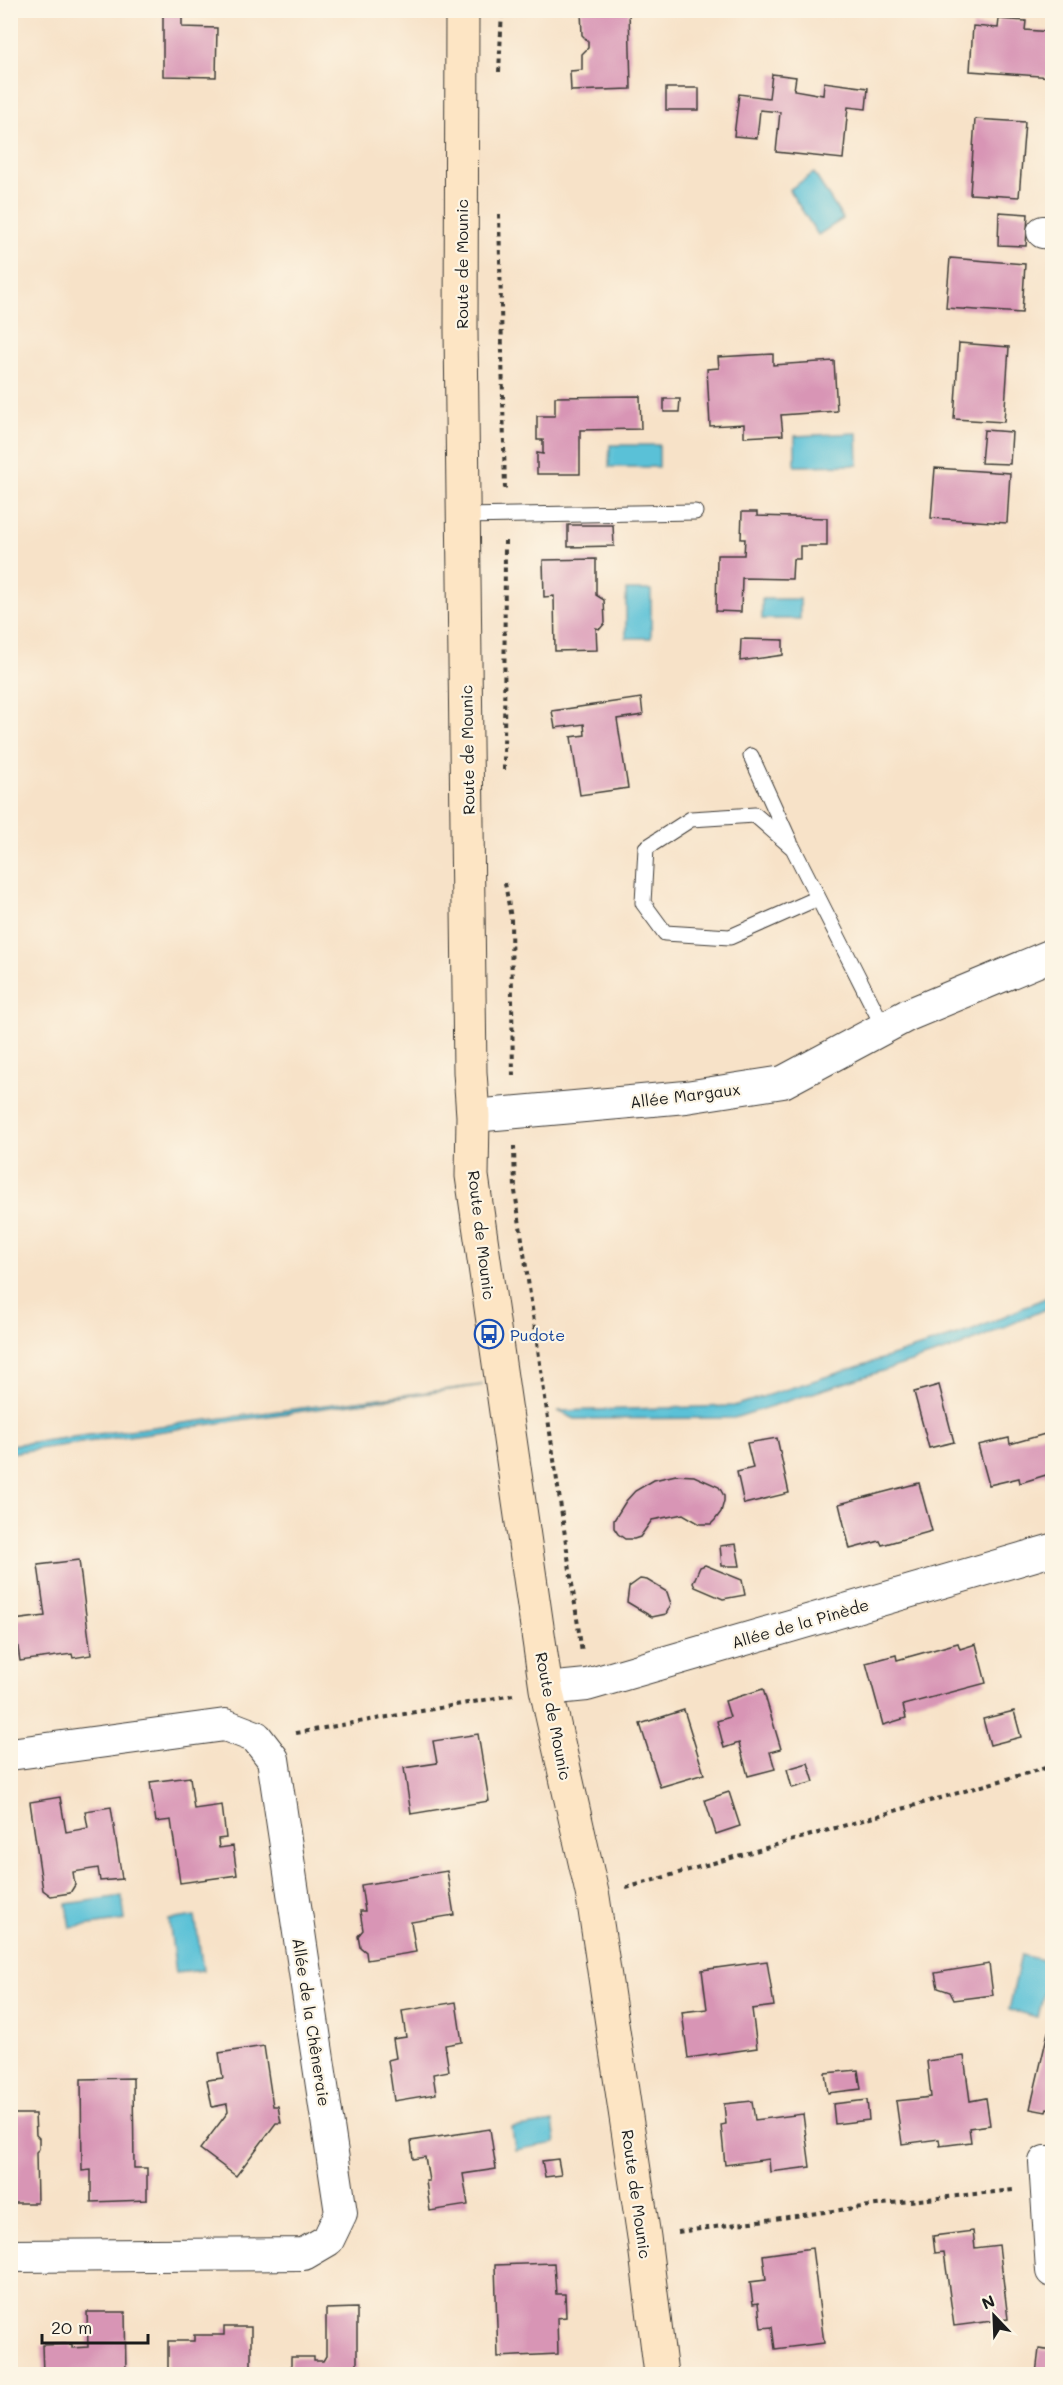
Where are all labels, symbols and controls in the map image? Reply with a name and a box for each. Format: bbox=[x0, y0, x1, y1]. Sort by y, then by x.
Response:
street label: Route de Mounic bbox=[451, 199, 472, 329]
street label: Route de Mounic bbox=[455, 685, 479, 815]
street label: Allée Margaux bbox=[629, 1078, 741, 1112]
street label: Route de Mounic bbox=[464, 1169, 500, 1301]
bus stop icon: Pudote bbox=[473, 1318, 505, 1350]
place label: Pudote bbox=[510, 1324, 565, 1345]
street label: Allée de la Pinède bbox=[729, 1593, 871, 1653]
street label: Route de Mounic bbox=[531, 1650, 577, 1782]
street label: Allée de la Chêneraie bbox=[288, 1936, 336, 2108]
street label: Route de Mounic bbox=[618, 2128, 656, 2260]
north arrow bbox=[964, 2286, 1024, 2346]
text: N bbox=[978, 2290, 998, 2314]
scale bar bbox=[42, 2307, 148, 2345]
text: 20 m bbox=[51, 2315, 92, 2339]

